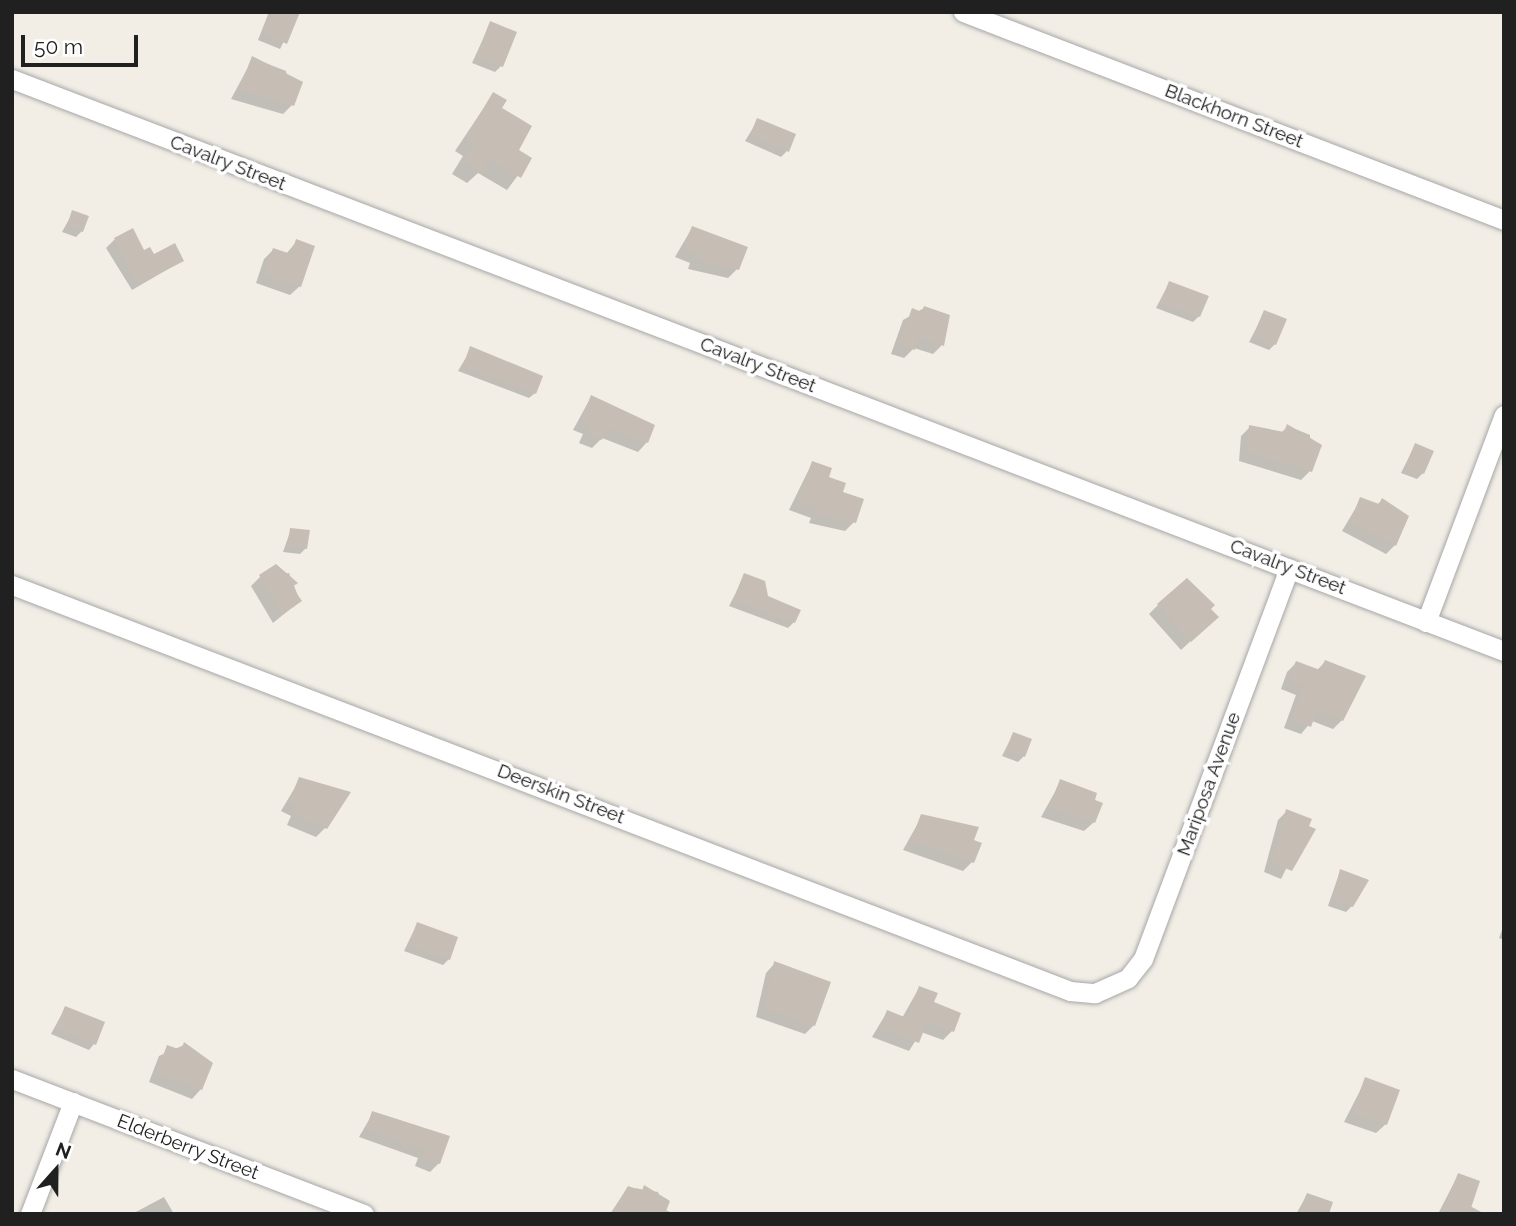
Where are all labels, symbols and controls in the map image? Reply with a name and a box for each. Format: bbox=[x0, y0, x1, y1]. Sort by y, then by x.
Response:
scale bar bbox=[24, 21, 142, 65]
text: 50 m bbox=[34, 34, 83, 59]
street label: Blackhorn Street bbox=[1162, 79, 1306, 153]
street label: Cavalry Street bbox=[167, 130, 289, 196]
street label: Cavalry Street bbox=[697, 332, 819, 398]
street label: Cavalry Street bbox=[1227, 534, 1349, 600]
street label: Mariposa Avenue bbox=[1172, 709, 1246, 859]
street label: Deerskin Street bbox=[494, 759, 628, 829]
street label: Elderberry Street bbox=[114, 1109, 262, 1185]
north arrow bbox=[21, 1135, 91, 1205]
text: N bbox=[53, 1138, 74, 1163]

